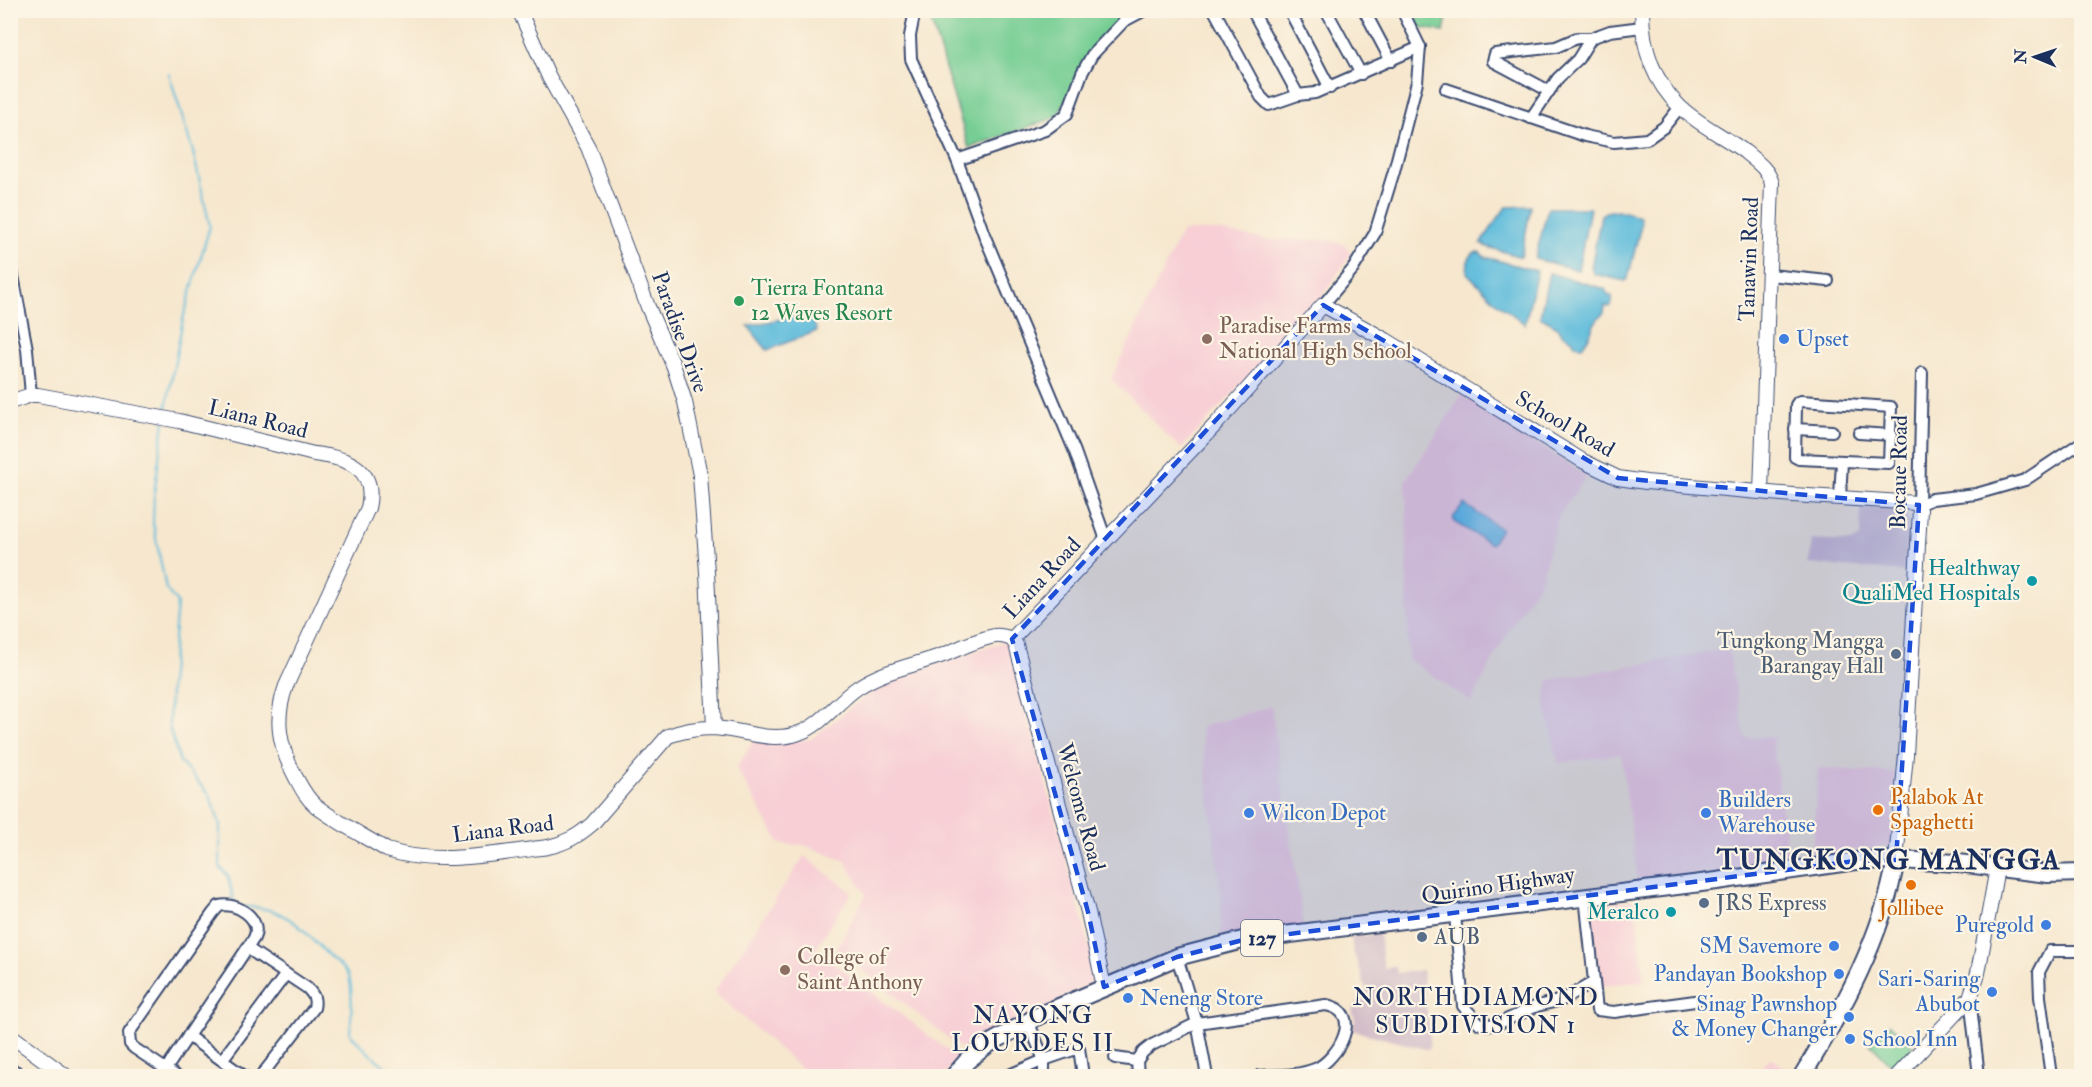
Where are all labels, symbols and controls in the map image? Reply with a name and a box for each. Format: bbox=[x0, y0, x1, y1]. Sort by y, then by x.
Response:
north arrow bbox=[2005, 27, 2065, 87]
text: N bbox=[2011, 48, 2031, 65]
street label: Tanawin Road bbox=[1733, 196, 1765, 322]
street label: Paradise Drive bbox=[645, 268, 715, 396]
place label: Tierra Fontana 12 Waves Resort bbox=[751, 274, 893, 327]
marker: Tierra Fontana 12 Waves Resort bbox=[732, 294, 746, 308]
place label: Paradise Farms National High School bbox=[1219, 312, 1412, 365]
place label: Upset bbox=[1796, 325, 1849, 354]
marker: Paradise Farms National High School bbox=[1200, 332, 1214, 346]
marker: Upset bbox=[1777, 332, 1791, 346]
street label: School Road bbox=[1510, 384, 1620, 464]
street label: Liana Road bbox=[205, 393, 311, 445]
street label: Bocaue Road bbox=[1884, 415, 1914, 529]
street label: Liana Road bbox=[997, 531, 1087, 625]
place label: Healthway QualiMed Hospitals bbox=[1842, 554, 2020, 608]
marker: Healthway QualiMed Hospitals bbox=[2025, 574, 2039, 588]
place label: Tungkong Mangga Barangay Hall bbox=[1717, 627, 1885, 680]
marker: Tungkong Mangga Barangay Hall bbox=[1889, 647, 1903, 661]
street label: Welcome Road bbox=[1050, 739, 1112, 874]
place label: Palabok At Spaghetti bbox=[1890, 783, 1984, 837]
place label: Builders Warehouse bbox=[1717, 786, 1815, 839]
place label: Wilcon Depot bbox=[1260, 799, 1386, 828]
marker: Palabok At Spaghetti bbox=[1871, 803, 1885, 817]
marker: Wilcon Depot bbox=[1242, 806, 1256, 820]
marker: Builders Warehouse bbox=[1699, 806, 1713, 820]
street label: Liana Road bbox=[451, 809, 555, 849]
district label: TUNGKONG MANGGA bbox=[1716, 843, 2061, 878]
street label: Quirino Highway bbox=[1420, 860, 1577, 910]
marker: Jollibee bbox=[1904, 878, 1918, 892]
place label: JRS Express bbox=[1715, 889, 1827, 918]
place label: Jollibee bbox=[1877, 894, 1944, 922]
marker: JRS Express bbox=[1697, 896, 1711, 910]
place label: Meralco bbox=[1587, 898, 1659, 926]
marker: Meralco bbox=[1664, 905, 1678, 919]
place label: Puregold bbox=[1955, 911, 2034, 939]
marker: Puregold bbox=[2039, 918, 2053, 932]
road number: 127 bbox=[1241, 920, 1283, 956]
place label: AUB bbox=[1433, 923, 1480, 951]
marker: AUB bbox=[1415, 930, 1429, 944]
place label: SM Savemore bbox=[1700, 932, 1822, 960]
marker: SM Savemore bbox=[1827, 939, 1841, 953]
place label: College of Saint Anthony bbox=[797, 943, 923, 996]
place label: Pandayan Bookshop bbox=[1653, 960, 1827, 989]
marker: College of Saint Anthony bbox=[778, 963, 792, 977]
place label: Sari-Saring Abubot bbox=[1878, 965, 1981, 1018]
marker: Pandayan Bookshop bbox=[1832, 967, 1846, 981]
district label: NORTH DIAMOND SUBDIVISION 1 bbox=[1353, 982, 1599, 1041]
place label: Neneng Store bbox=[1140, 984, 1263, 1012]
marker: Sari-Saring Abubot bbox=[1985, 985, 1999, 999]
place label: Sinag Pawnshop & Money Changer bbox=[1671, 990, 1838, 1043]
marker: Neneng Store bbox=[1121, 991, 1135, 1005]
district label: NAYONG LOURDES II bbox=[951, 1000, 1115, 1059]
marker: Sinag Pawnshop & Money Changer bbox=[1842, 1010, 1856, 1024]
place label: School Inn bbox=[1862, 1025, 1958, 1053]
marker: School Inn bbox=[1843, 1032, 1857, 1046]

